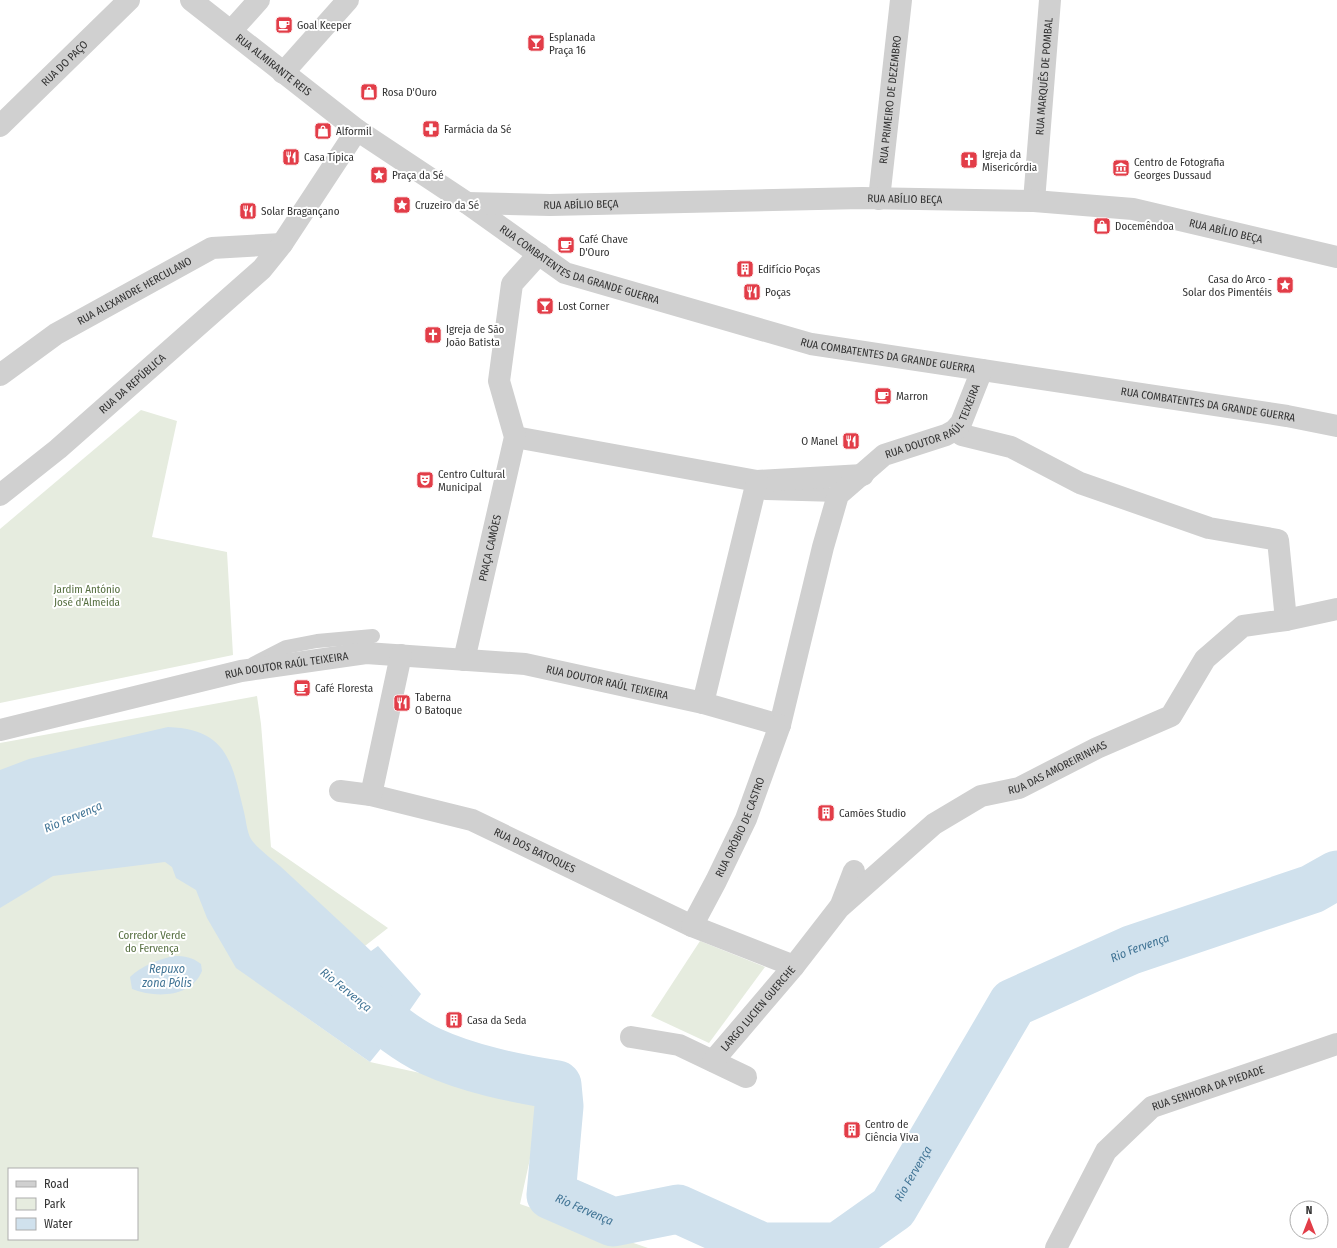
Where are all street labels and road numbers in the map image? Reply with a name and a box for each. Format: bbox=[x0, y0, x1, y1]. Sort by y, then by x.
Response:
street label: RUA MARQUÊS DE POMBAL bbox=[1033, 17, 1056, 136]
street label: RUA ALMIRANTE REIS bbox=[233, 31, 314, 99]
street label: RUA PRIMEIRO DE DEZEMBRO bbox=[877, 35, 904, 165]
street label: RUA DO PAÇO bbox=[39, 38, 91, 89]
street label: RUA ABÍLIO BEÇA bbox=[867, 192, 943, 206]
street label: RUA ABÍLIO BEÇA bbox=[543, 197, 619, 212]
street label: RUA ABÍLIO BEÇA bbox=[1188, 216, 1264, 246]
street label: RUA COMBATENTES DA GRANDE GUERRA bbox=[497, 222, 661, 307]
street label: RUA ALEXANDRE HERCULANO bbox=[75, 254, 194, 328]
street label: RUA COMBATENTES DA GRANDE GUERRA bbox=[799, 335, 976, 376]
street label: RUA DA REPÚBLICA bbox=[97, 351, 168, 417]
street label: RUA DOUTOR RAÚL TEIXEIRA bbox=[883, 382, 983, 461]
street label: RUA COMBATENTES DA GRANDE GUERRA bbox=[1120, 385, 1297, 425]
street label: PRAÇA CAMÕES bbox=[476, 513, 504, 583]
street label: RUA DOUTOR RAÚL TEIXEIRA bbox=[224, 650, 349, 682]
street label: RUA DOUTOR RAÚL TEIXEIRA bbox=[545, 663, 670, 702]
street label: RUA DAS AMOREIRINHAS bbox=[1007, 738, 1110, 797]
street label: RUA ORÓBIO DE CASTRO bbox=[713, 776, 768, 879]
street label: RUA DOS BATOQUES bbox=[492, 826, 578, 876]
street label: LARGO LUCIEN GUERCHE bbox=[718, 964, 798, 1054]
street label: RUA SENHORA DA PIEDADE bbox=[1150, 1063, 1266, 1114]

